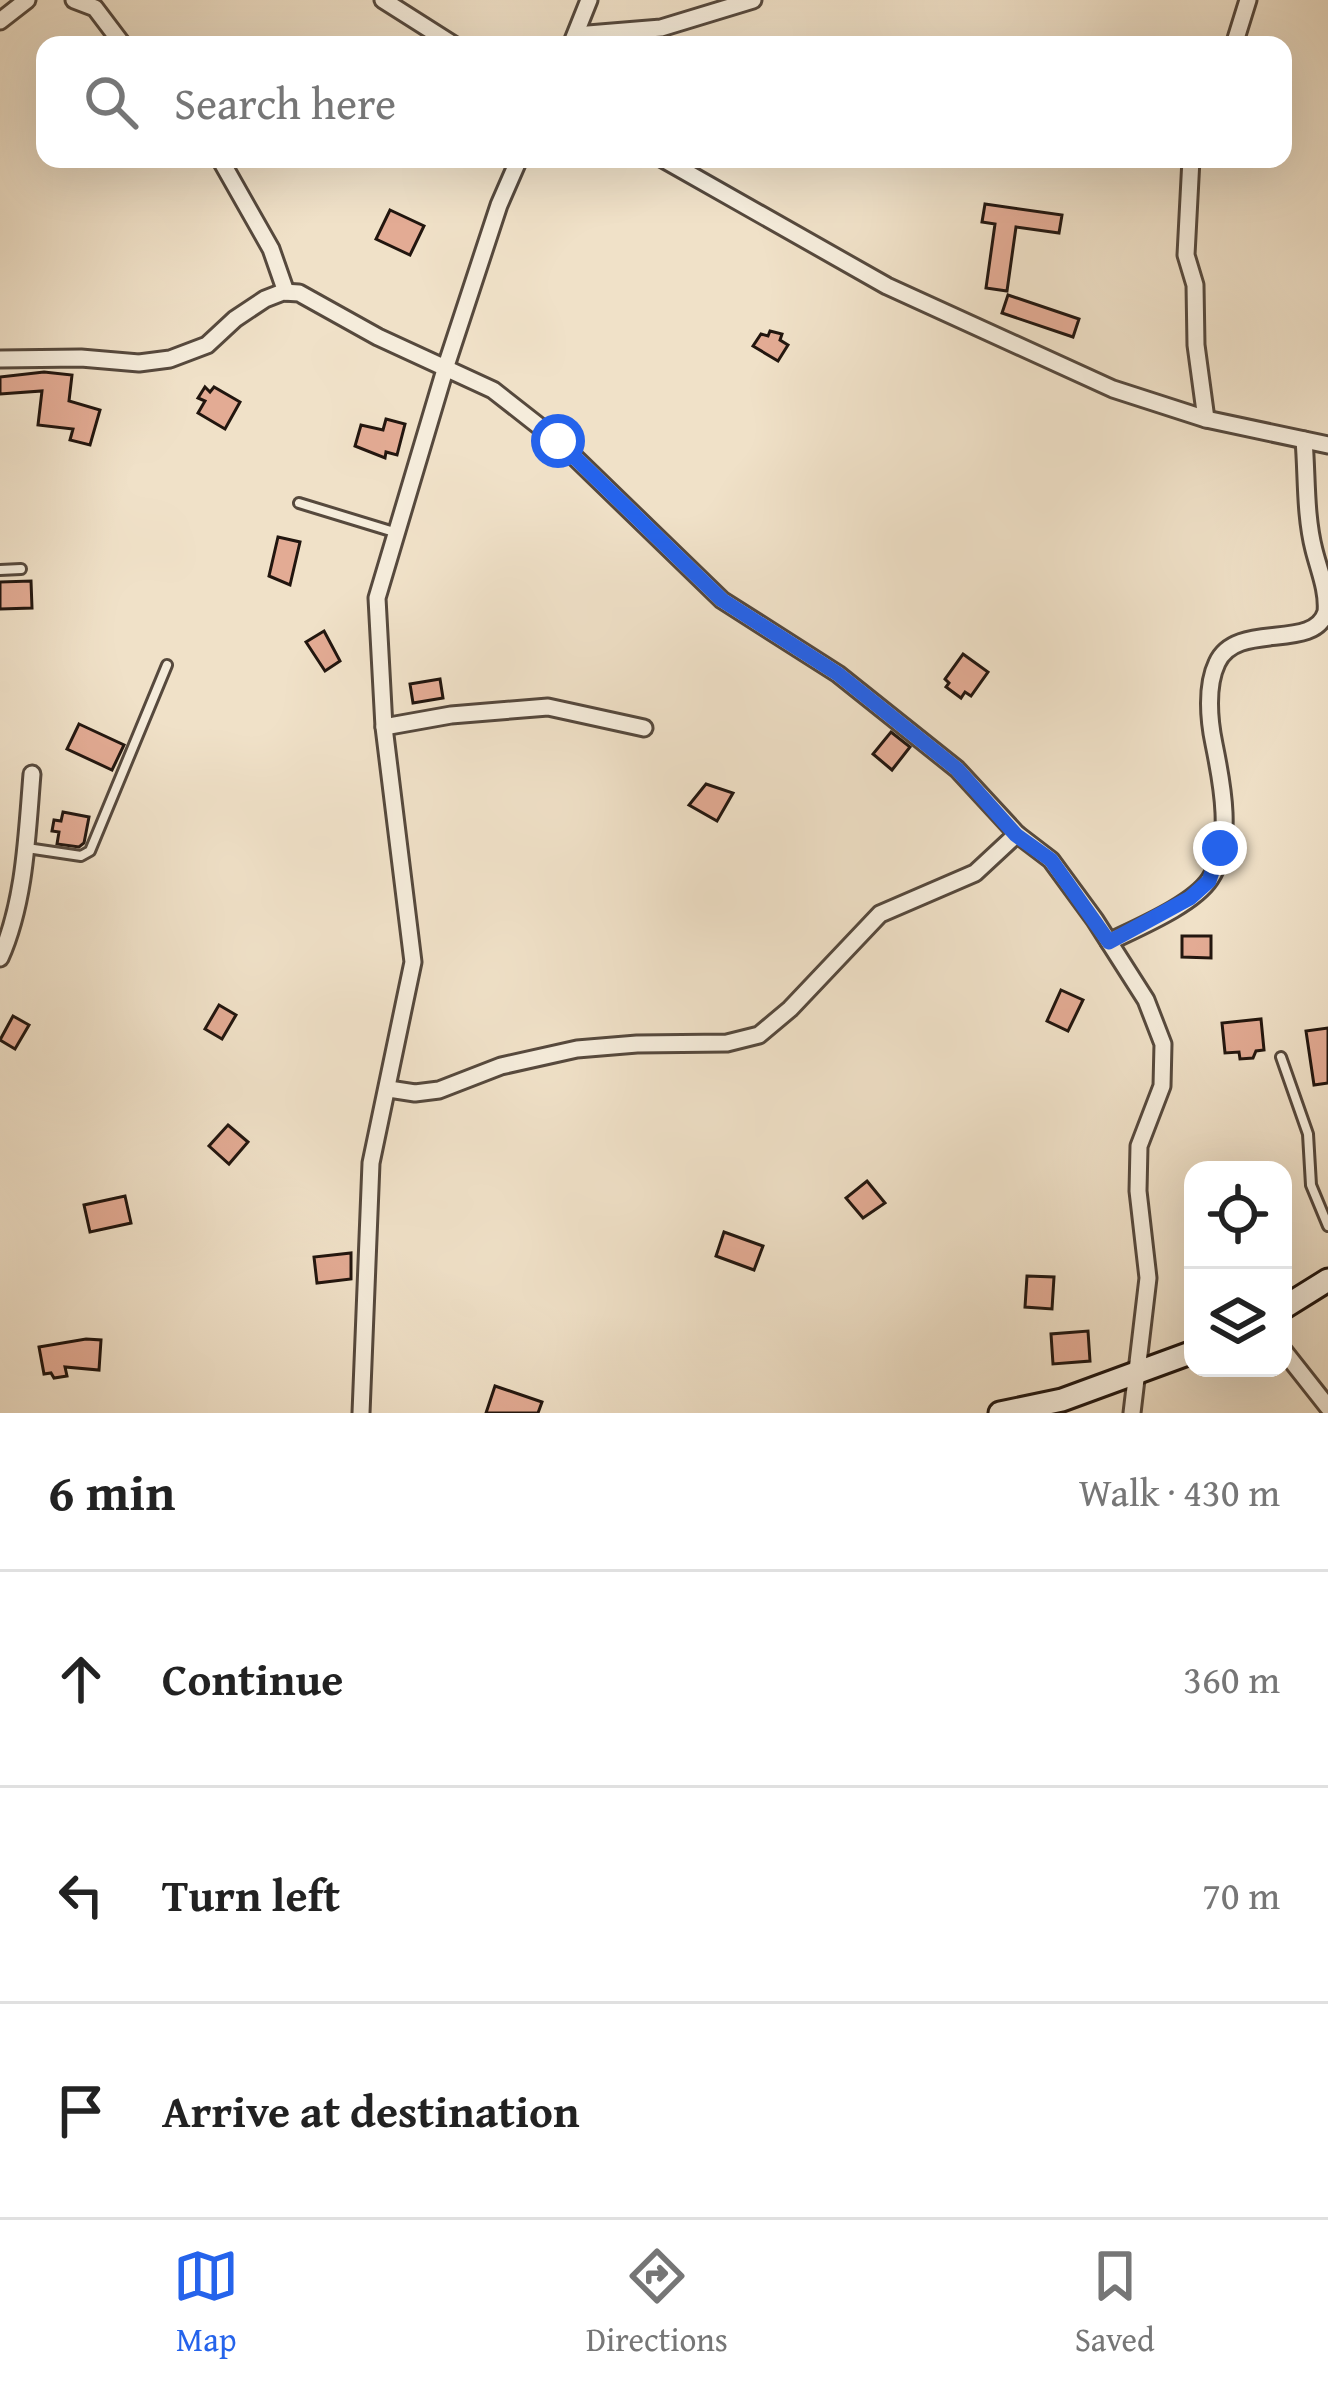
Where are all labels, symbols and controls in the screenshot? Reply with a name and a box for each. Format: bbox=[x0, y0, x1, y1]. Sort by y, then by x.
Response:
search box bbox=[36, 36, 1292, 168]
icon: search bbox=[78, 69, 144, 135]
text: Search here bbox=[174, 70, 396, 135]
route start bbox=[531, 414, 585, 468]
route end bbox=[1193, 821, 1247, 875]
map controls bbox=[1184, 1161, 1292, 1377]
button: locate bbox=[1184, 1161, 1292, 1269]
button: layers bbox=[1184, 1269, 1292, 1377]
text: 6 min bbox=[48, 1454, 175, 1529]
text: Walk · 430 m bbox=[1079, 1463, 1280, 1520]
icon: ahead bbox=[48, 1646, 114, 1712]
text: Continue bbox=[162, 1646, 343, 1711]
text: 360 m bbox=[1183, 1650, 1280, 1707]
icon: left bbox=[48, 1862, 114, 1928]
text: Turn left bbox=[162, 1862, 340, 1927]
text: 70 m bbox=[1202, 1866, 1280, 1923]
icon: arrive bbox=[48, 2078, 114, 2144]
text: Arrive at destination bbox=[162, 2078, 580, 2143]
tab: Map bbox=[173, 2243, 239, 2363]
tab: Directions bbox=[586, 2243, 728, 2363]
tab: Saved bbox=[1075, 2243, 1155, 2363]

